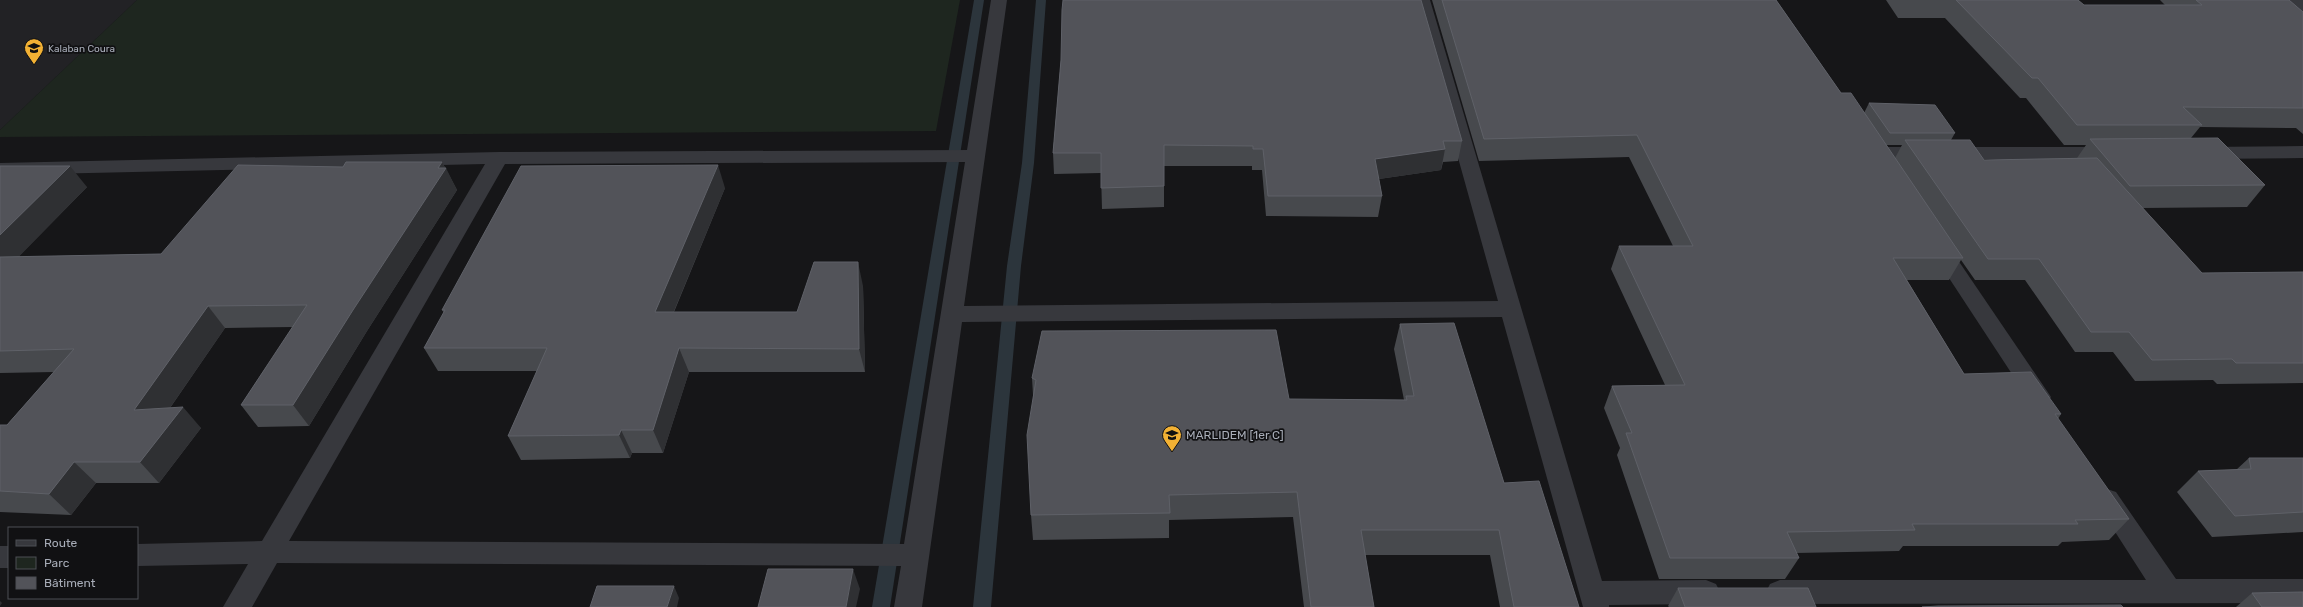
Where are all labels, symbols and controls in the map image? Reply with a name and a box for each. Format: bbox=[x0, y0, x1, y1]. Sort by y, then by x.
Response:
school or university icon: Kalaban Coura bbox=[23, 37, 45, 65]
place label: Kalaban Coura bbox=[48, 43, 115, 55]
school or university icon: MARLIDEM [1er C] bbox=[1161, 424, 1183, 452]
place label: MARLIDEM [1er C] bbox=[1186, 428, 1284, 442]
legend bbox=[8, 527, 138, 599]
text: Route bbox=[44, 536, 78, 550]
text: Parc bbox=[44, 556, 70, 570]
text: Bâtiment bbox=[44, 576, 96, 590]

